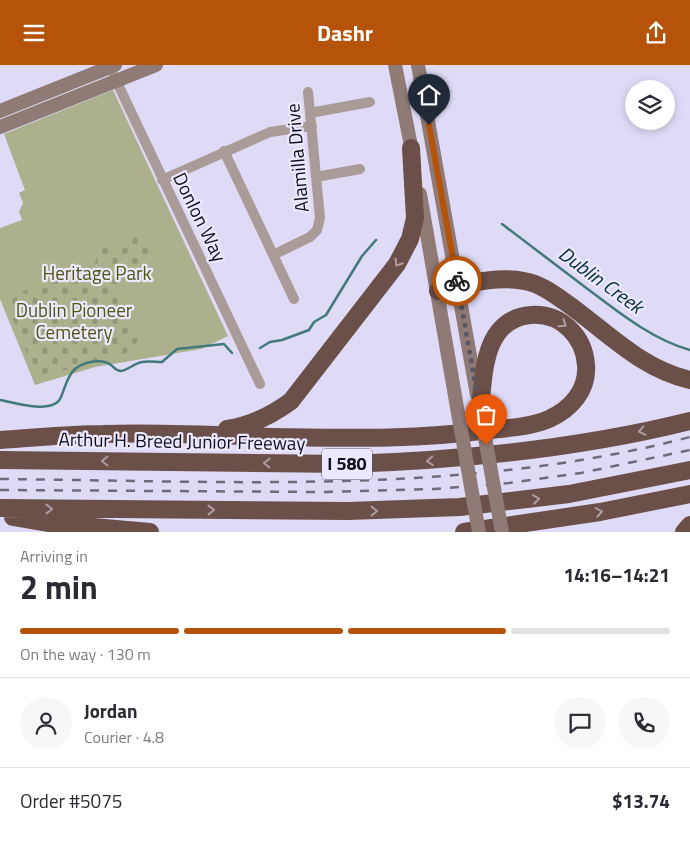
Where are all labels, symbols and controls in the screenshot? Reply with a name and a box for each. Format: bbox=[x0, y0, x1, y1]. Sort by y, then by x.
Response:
text: Dashr bbox=[317, 16, 373, 50]
icon: menu bbox=[20, 19, 48, 47]
icon: share bbox=[642, 19, 670, 47]
pin bbox=[408, 74, 450, 125]
map controls bbox=[625, 80, 675, 130]
button: layers bbox=[625, 80, 675, 130]
icon: home bbox=[415, 81, 443, 109]
street label: Alamilla Drive bbox=[277, 102, 316, 214]
street label: Donlon Way bbox=[166, 167, 235, 266]
water label: Dublin Creek bbox=[552, 238, 652, 322]
courier bbox=[432, 256, 482, 306]
one-way arrow bbox=[394, 257, 404, 266]
park label: Heritage Park bbox=[42, 258, 152, 287]
icon: bike bbox=[443, 267, 471, 295]
park label: Dublin Pioneer Cemetery bbox=[16, 295, 133, 346]
one-way arrow bbox=[557, 318, 567, 327]
pin bbox=[465, 394, 507, 445]
icon: bag bbox=[472, 401, 500, 429]
street label: Arthur H. Breed Junior Freeway bbox=[58, 424, 306, 457]
one-way arrow bbox=[638, 426, 647, 436]
road number: I 580 bbox=[322, 449, 372, 479]
one-way arrow bbox=[425, 455, 433, 466]
one-way arrow bbox=[101, 456, 108, 466]
one-way arrow bbox=[263, 457, 271, 468]
one-way arrow bbox=[532, 494, 540, 505]
one-way arrow bbox=[45, 504, 53, 514]
one-way arrow bbox=[208, 505, 215, 515]
one-way arrow bbox=[370, 506, 378, 516]
one-way arrow bbox=[595, 507, 603, 517]
text: Arriving in bbox=[20, 544, 88, 568]
text: 14:16–14:21 bbox=[563, 560, 670, 589]
text: 2 min bbox=[20, 563, 98, 611]
text: On the way · 130 m bbox=[20, 642, 151, 666]
text: Jordan bbox=[84, 696, 137, 725]
button: person bbox=[20, 697, 72, 749]
button: chat bbox=[554, 697, 606, 749]
button: phone bbox=[618, 697, 670, 749]
text: Courier · 4.8 bbox=[84, 725, 164, 749]
text: Order #5075 bbox=[20, 786, 122, 815]
text: $13.74 bbox=[612, 786, 670, 815]

